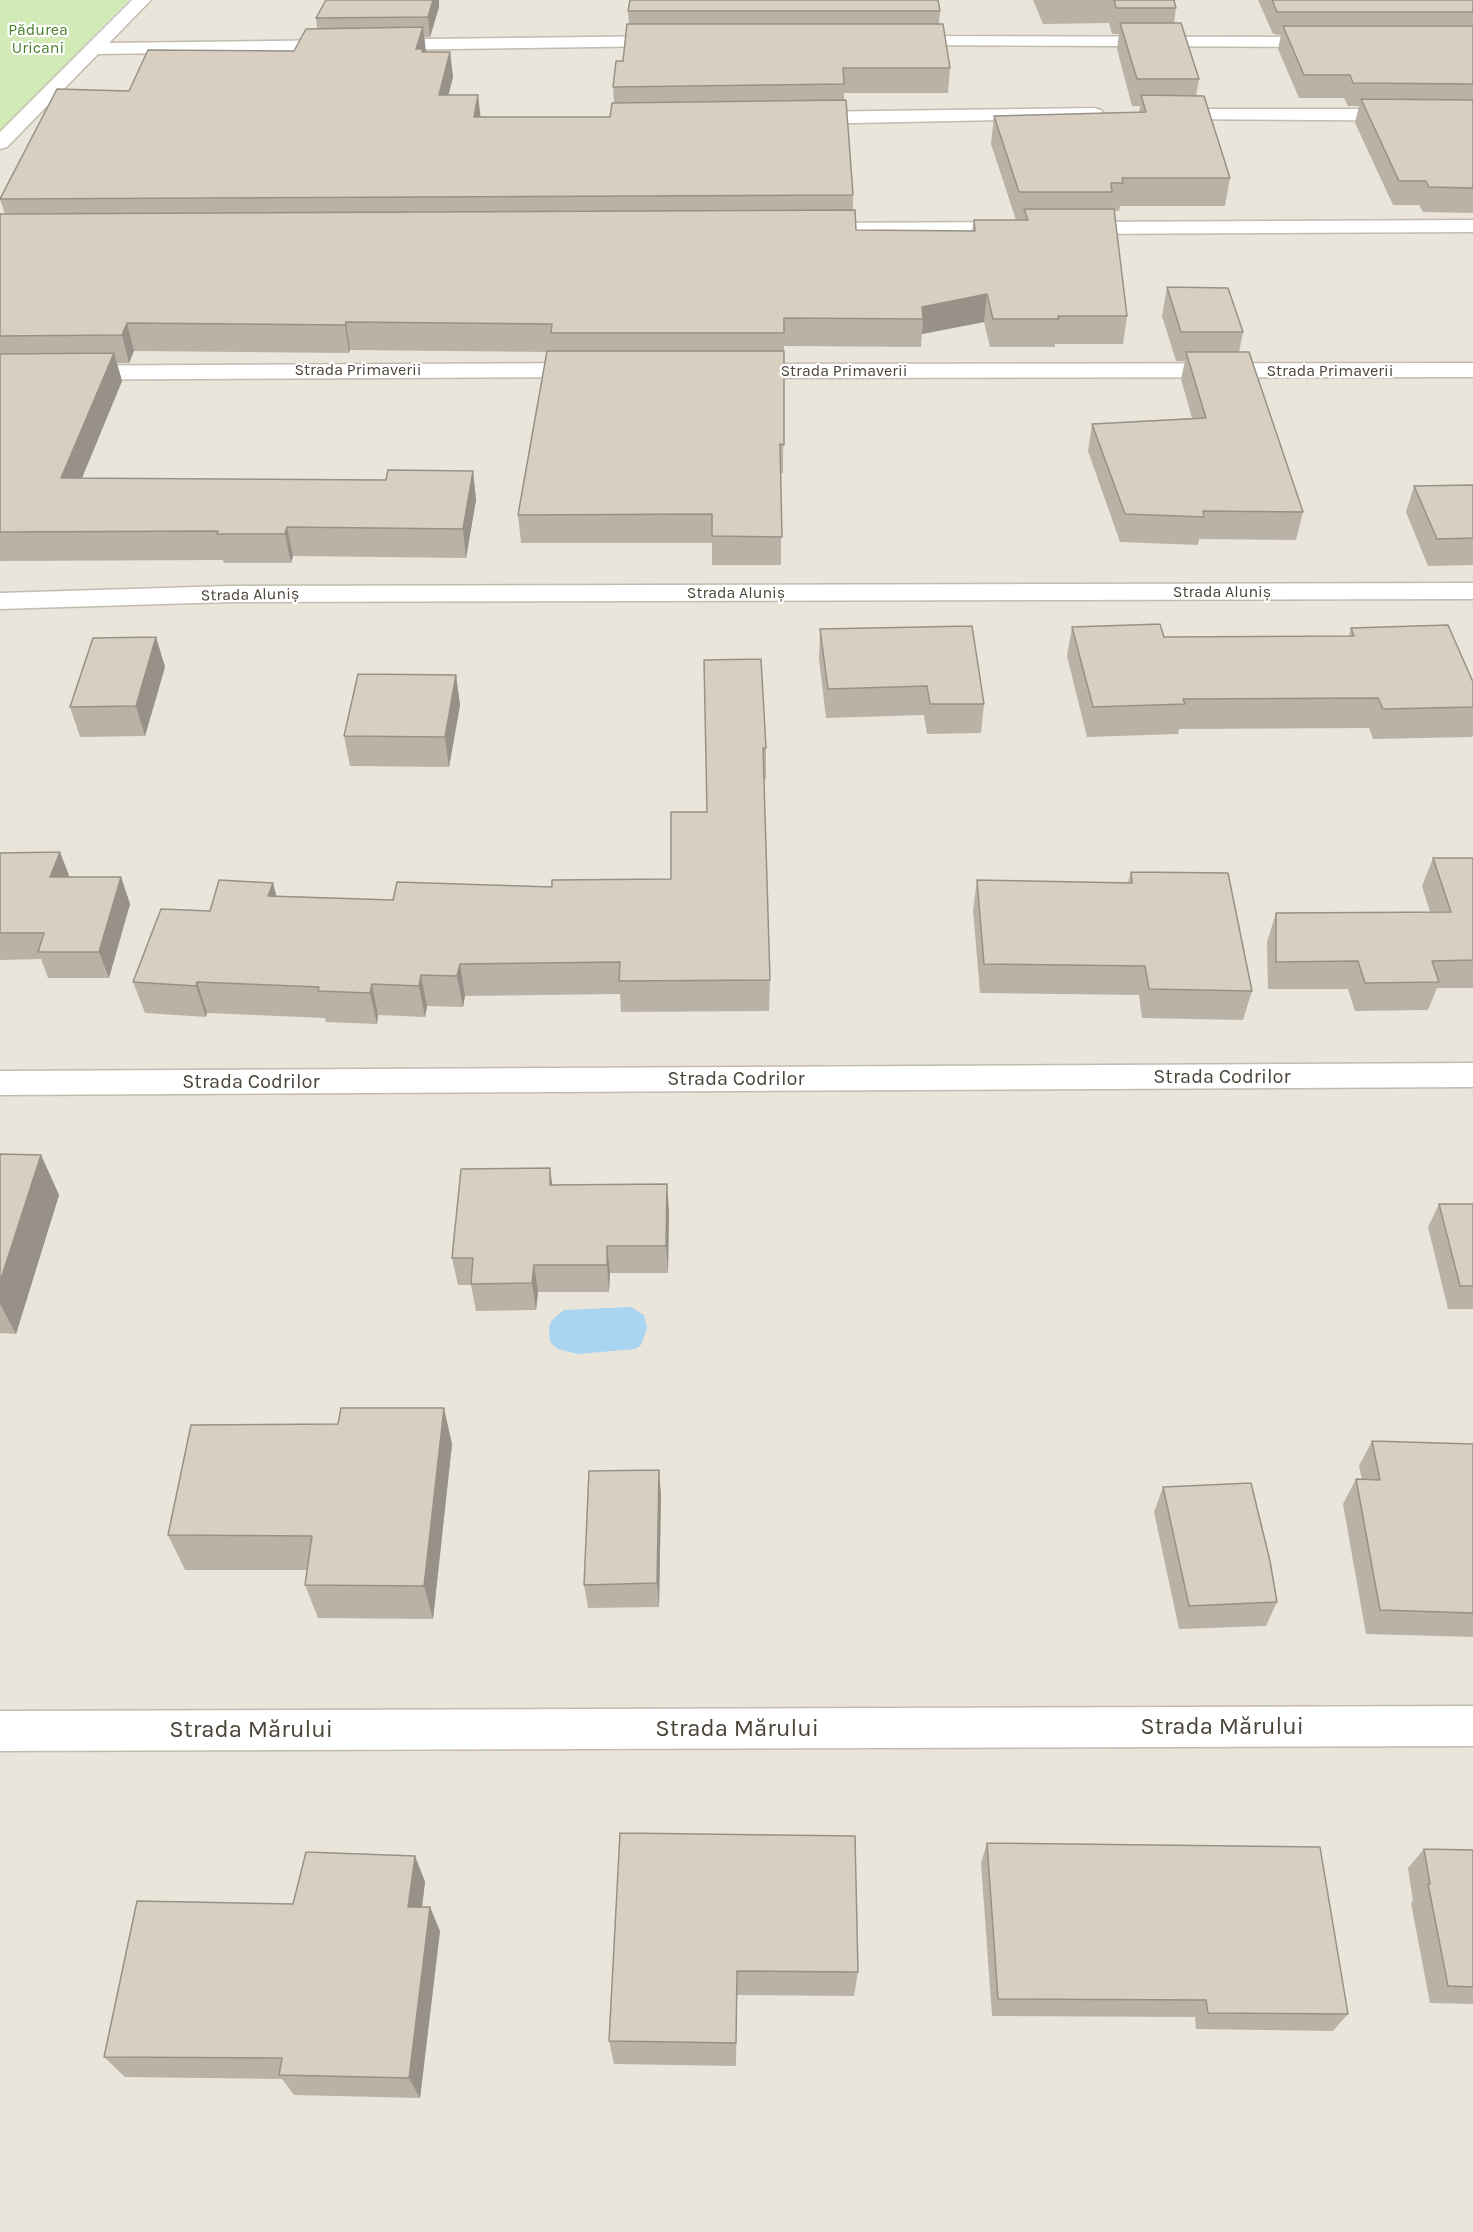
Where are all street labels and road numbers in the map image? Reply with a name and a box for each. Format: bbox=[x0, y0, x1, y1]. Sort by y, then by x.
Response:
street label: Strada Primaverii bbox=[294, 360, 422, 380]
street label: Strada Primaverii bbox=[780, 361, 908, 381]
street label: Strada Primaverii bbox=[1266, 361, 1394, 381]
street label: Strada Aluniș bbox=[1173, 582, 1271, 602]
street label: Strada Aluniș bbox=[687, 583, 785, 603]
street label: Strada Aluniș bbox=[201, 585, 299, 605]
street label: Strada Codrilor bbox=[1153, 1065, 1291, 1089]
street label: Strada Codrilor bbox=[667, 1067, 805, 1091]
street label: Strada Codrilor bbox=[182, 1070, 320, 1094]
street label: Strada Mărului bbox=[1140, 1713, 1304, 1741]
street label: Strada Mărului bbox=[655, 1715, 819, 1743]
street label: Strada Mărului bbox=[169, 1716, 333, 1744]

